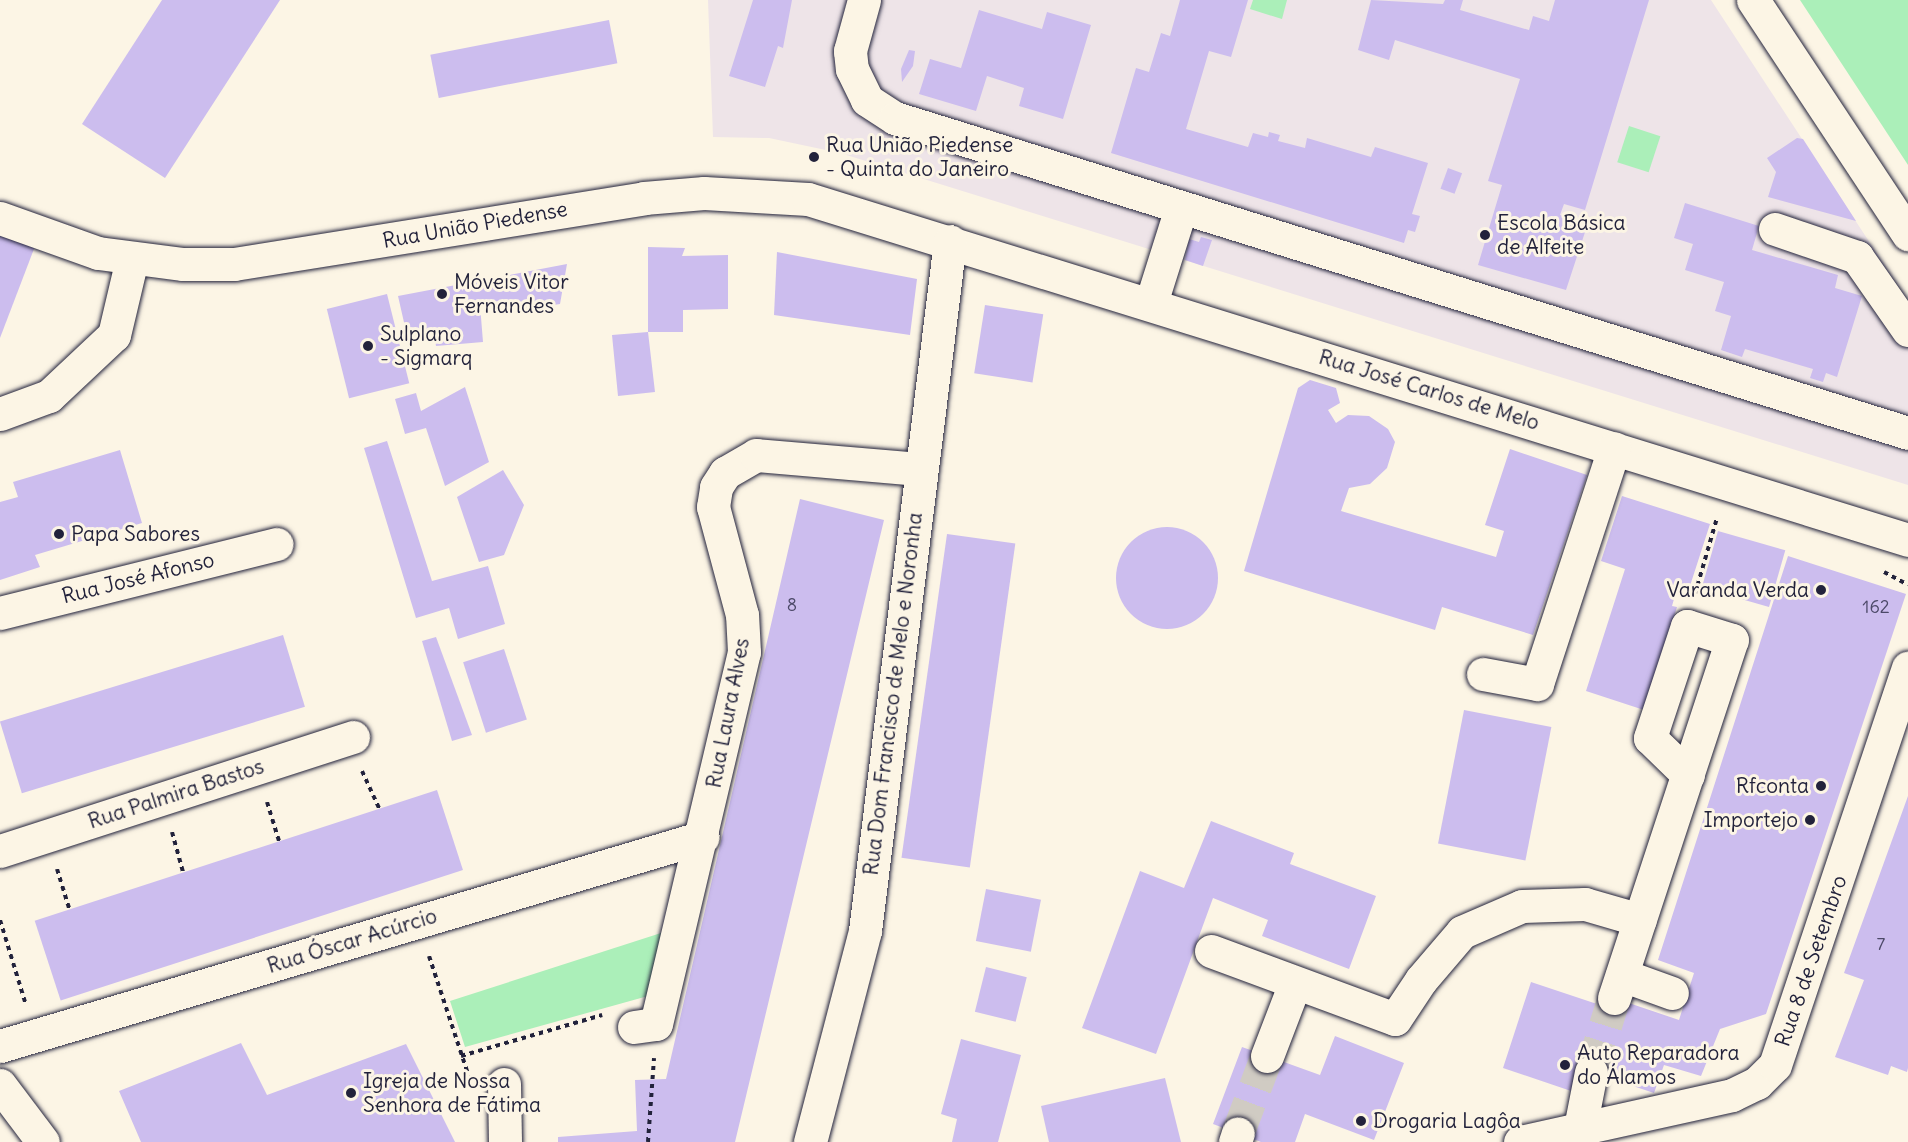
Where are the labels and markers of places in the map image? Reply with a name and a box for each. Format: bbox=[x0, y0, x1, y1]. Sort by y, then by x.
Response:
place label: Rua União Piedense - Quinta do Janeiro bbox=[826, 132, 1013, 182]
marker: Rua União Piedense - Quinta do Janeiro bbox=[807, 150, 821, 164]
place label: Escola Básica de Alfeite bbox=[1497, 210, 1625, 260]
marker: Escola Básica de Alfeite bbox=[1478, 228, 1492, 242]
place label: Móveis Vitor Fernandes bbox=[454, 269, 569, 319]
marker: Móveis Vitor Fernandes bbox=[435, 287, 449, 301]
place label: Sulplano - Sigmarq bbox=[380, 321, 472, 371]
marker: Sulplano - Sigmarq bbox=[361, 339, 375, 353]
place label: Papa Sabores bbox=[71, 521, 200, 547]
marker: Papa Sabores bbox=[52, 527, 66, 541]
place label: Varanda Verda bbox=[1667, 577, 1809, 603]
marker: Varanda Verda bbox=[1814, 583, 1828, 597]
place label: Rfconta bbox=[1736, 773, 1809, 799]
marker: Rfconta bbox=[1814, 779, 1828, 793]
place label: Importejo bbox=[1704, 807, 1798, 833]
marker: Importejo bbox=[1803, 813, 1817, 827]
place label: Auto Reparadora do Álamos bbox=[1577, 1040, 1740, 1090]
marker: Auto Reparadora do Álamos bbox=[1558, 1058, 1572, 1072]
place label: Igreja de Nossa Senhora de Fátima bbox=[363, 1068, 541, 1118]
marker: Igreja de Nossa Senhora de Fátima bbox=[344, 1086, 358, 1100]
place label: Drogaria Lagôa bbox=[1373, 1108, 1521, 1134]
marker: Drogaria Lagôa bbox=[1354, 1114, 1368, 1128]

